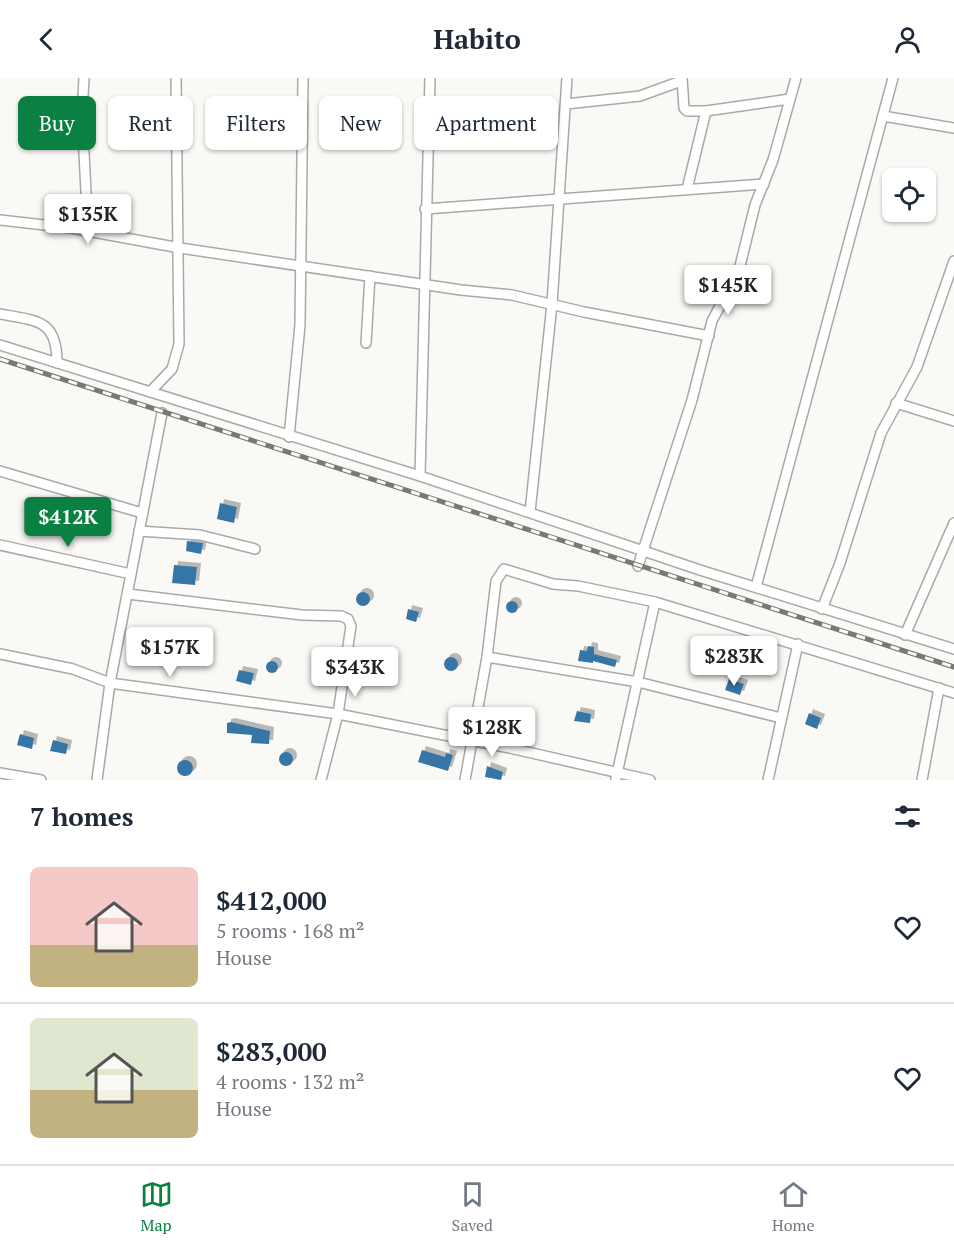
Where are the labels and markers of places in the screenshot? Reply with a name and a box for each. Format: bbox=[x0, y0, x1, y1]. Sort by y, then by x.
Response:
pin: $135K bbox=[46, 194, 130, 245]
pin: $145K bbox=[686, 265, 770, 316]
pin: $412K bbox=[26, 497, 110, 548]
pin: $157K bbox=[128, 627, 212, 678]
pin: $283K bbox=[692, 636, 776, 687]
pin: $343K bbox=[313, 647, 397, 698]
pin: $128K bbox=[450, 707, 534, 758]

